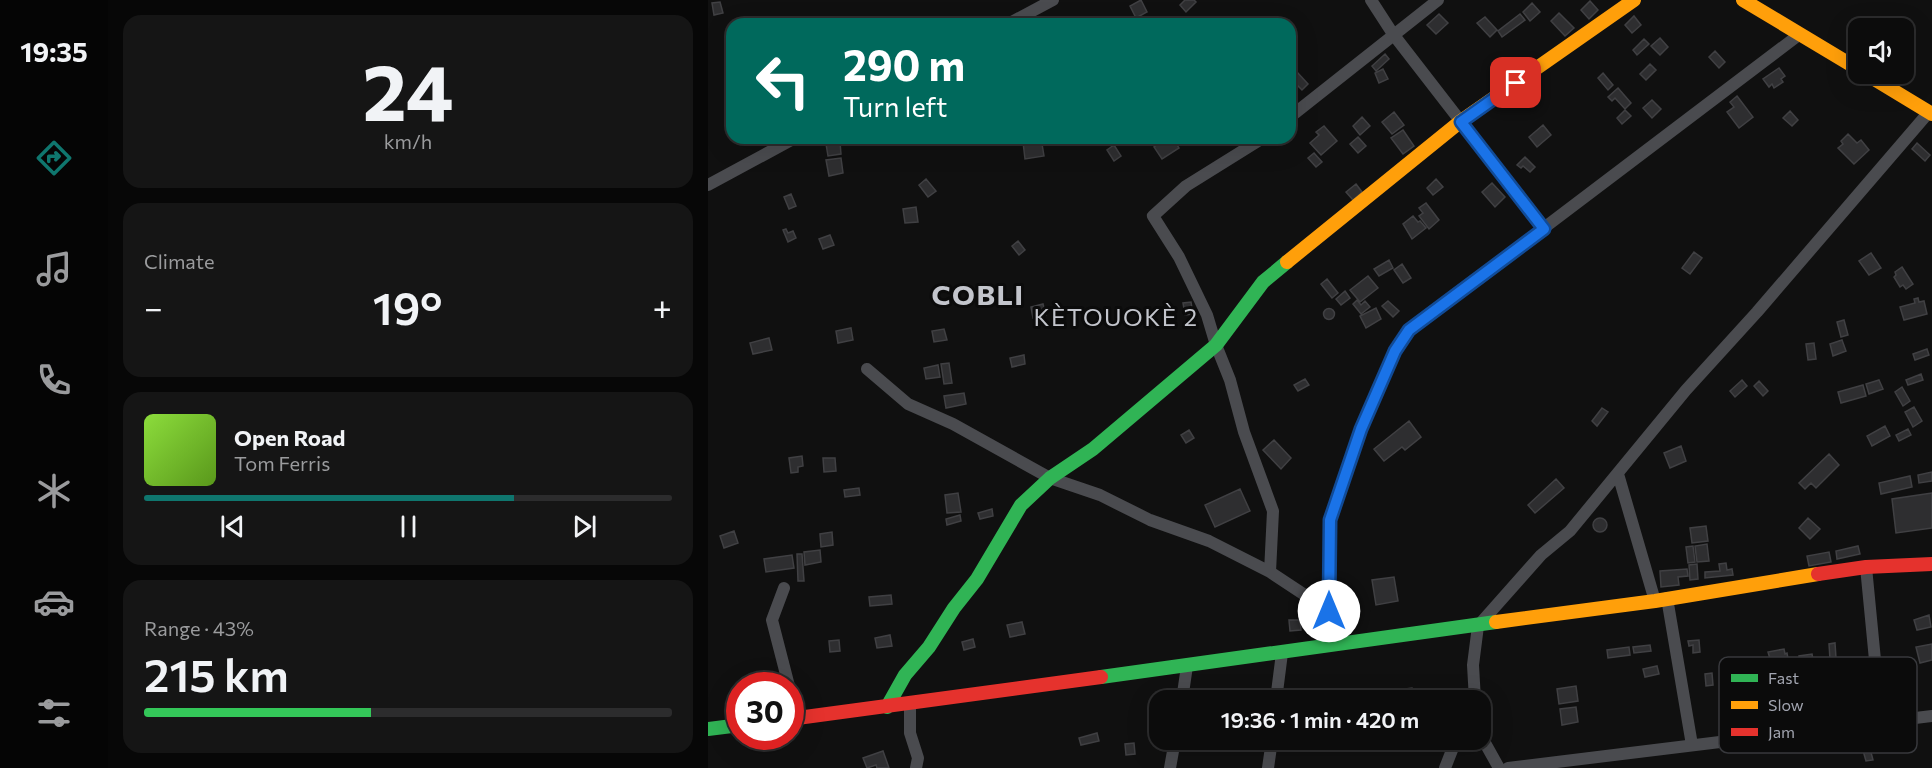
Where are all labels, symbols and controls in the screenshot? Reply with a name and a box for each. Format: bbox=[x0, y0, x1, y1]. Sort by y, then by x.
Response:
map controls bbox=[1848, 18, 1914, 84]
button: sound bbox=[1848, 18, 1914, 84]
text: 19:35 bbox=[20, 35, 88, 68]
text: 290 m bbox=[843, 38, 965, 90]
text: 24 bbox=[362, 42, 454, 137]
icon: left bbox=[744, 42, 822, 120]
pin bbox=[1490, 57, 1541, 108]
icon: arrive bbox=[1499, 66, 1532, 99]
text: Turn left bbox=[843, 90, 947, 123]
text: km/h bbox=[384, 129, 432, 153]
icon: directions bbox=[33, 137, 75, 179]
icon: music bbox=[33, 248, 75, 290]
text: Climate bbox=[144, 249, 214, 273]
district label: COBLI bbox=[931, 277, 1025, 311]
text: 19° bbox=[373, 279, 442, 334]
text: − bbox=[144, 286, 163, 327]
text: + bbox=[653, 286, 672, 327]
district label: KÈTOUOKÈ 2 bbox=[1034, 302, 1198, 331]
icon: phone bbox=[33, 359, 75, 401]
text: Open Road bbox=[234, 424, 345, 451]
text: Tom Ferris bbox=[234, 451, 330, 475]
icon: climate bbox=[33, 470, 75, 512]
icon: previous bbox=[216, 510, 249, 543]
icon: pause bbox=[392, 510, 425, 543]
icon: next bbox=[568, 510, 601, 543]
position arrow bbox=[1297, 579, 1361, 643]
icon: car bbox=[33, 581, 75, 623]
text: Range · 43% bbox=[144, 616, 254, 640]
text: 215 km bbox=[144, 646, 289, 701]
legend bbox=[1719, 657, 1917, 753]
text: Fast bbox=[1768, 668, 1799, 687]
speed limit sign: 30 bbox=[726, 672, 804, 750]
icon: filters bbox=[33, 692, 75, 734]
text: Slow bbox=[1768, 695, 1804, 714]
text: 19:36 · 1 min · 420 m bbox=[1221, 706, 1419, 733]
text: Jam bbox=[1768, 722, 1795, 741]

